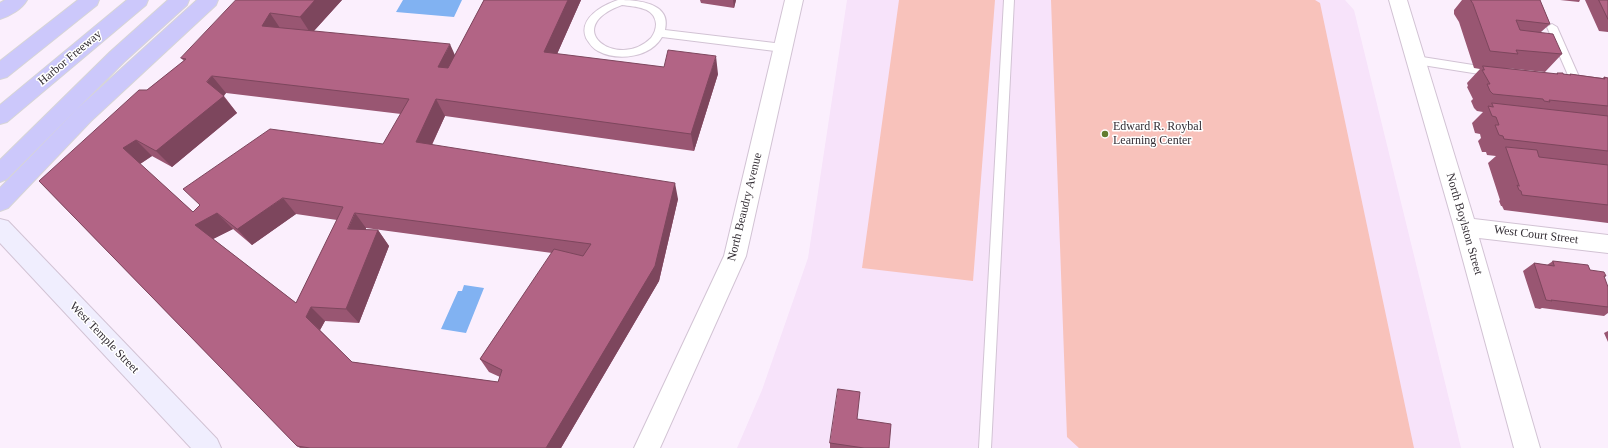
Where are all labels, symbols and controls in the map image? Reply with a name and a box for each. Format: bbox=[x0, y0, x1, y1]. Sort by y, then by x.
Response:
street label: Harbor Freeway bbox=[35, 27, 105, 89]
place label: Edward R. Roybal Learning Center bbox=[1113, 120, 1202, 148]
marker: Edward R. Roybal Learning Center bbox=[1100, 129, 1110, 139]
street label: North Beaudry Avenue bbox=[725, 151, 765, 263]
street label: North Boylston Street bbox=[1443, 171, 1485, 277]
street label: West Court Street bbox=[1493, 223, 1579, 247]
street label: West Temple Street bbox=[66, 299, 142, 377]

